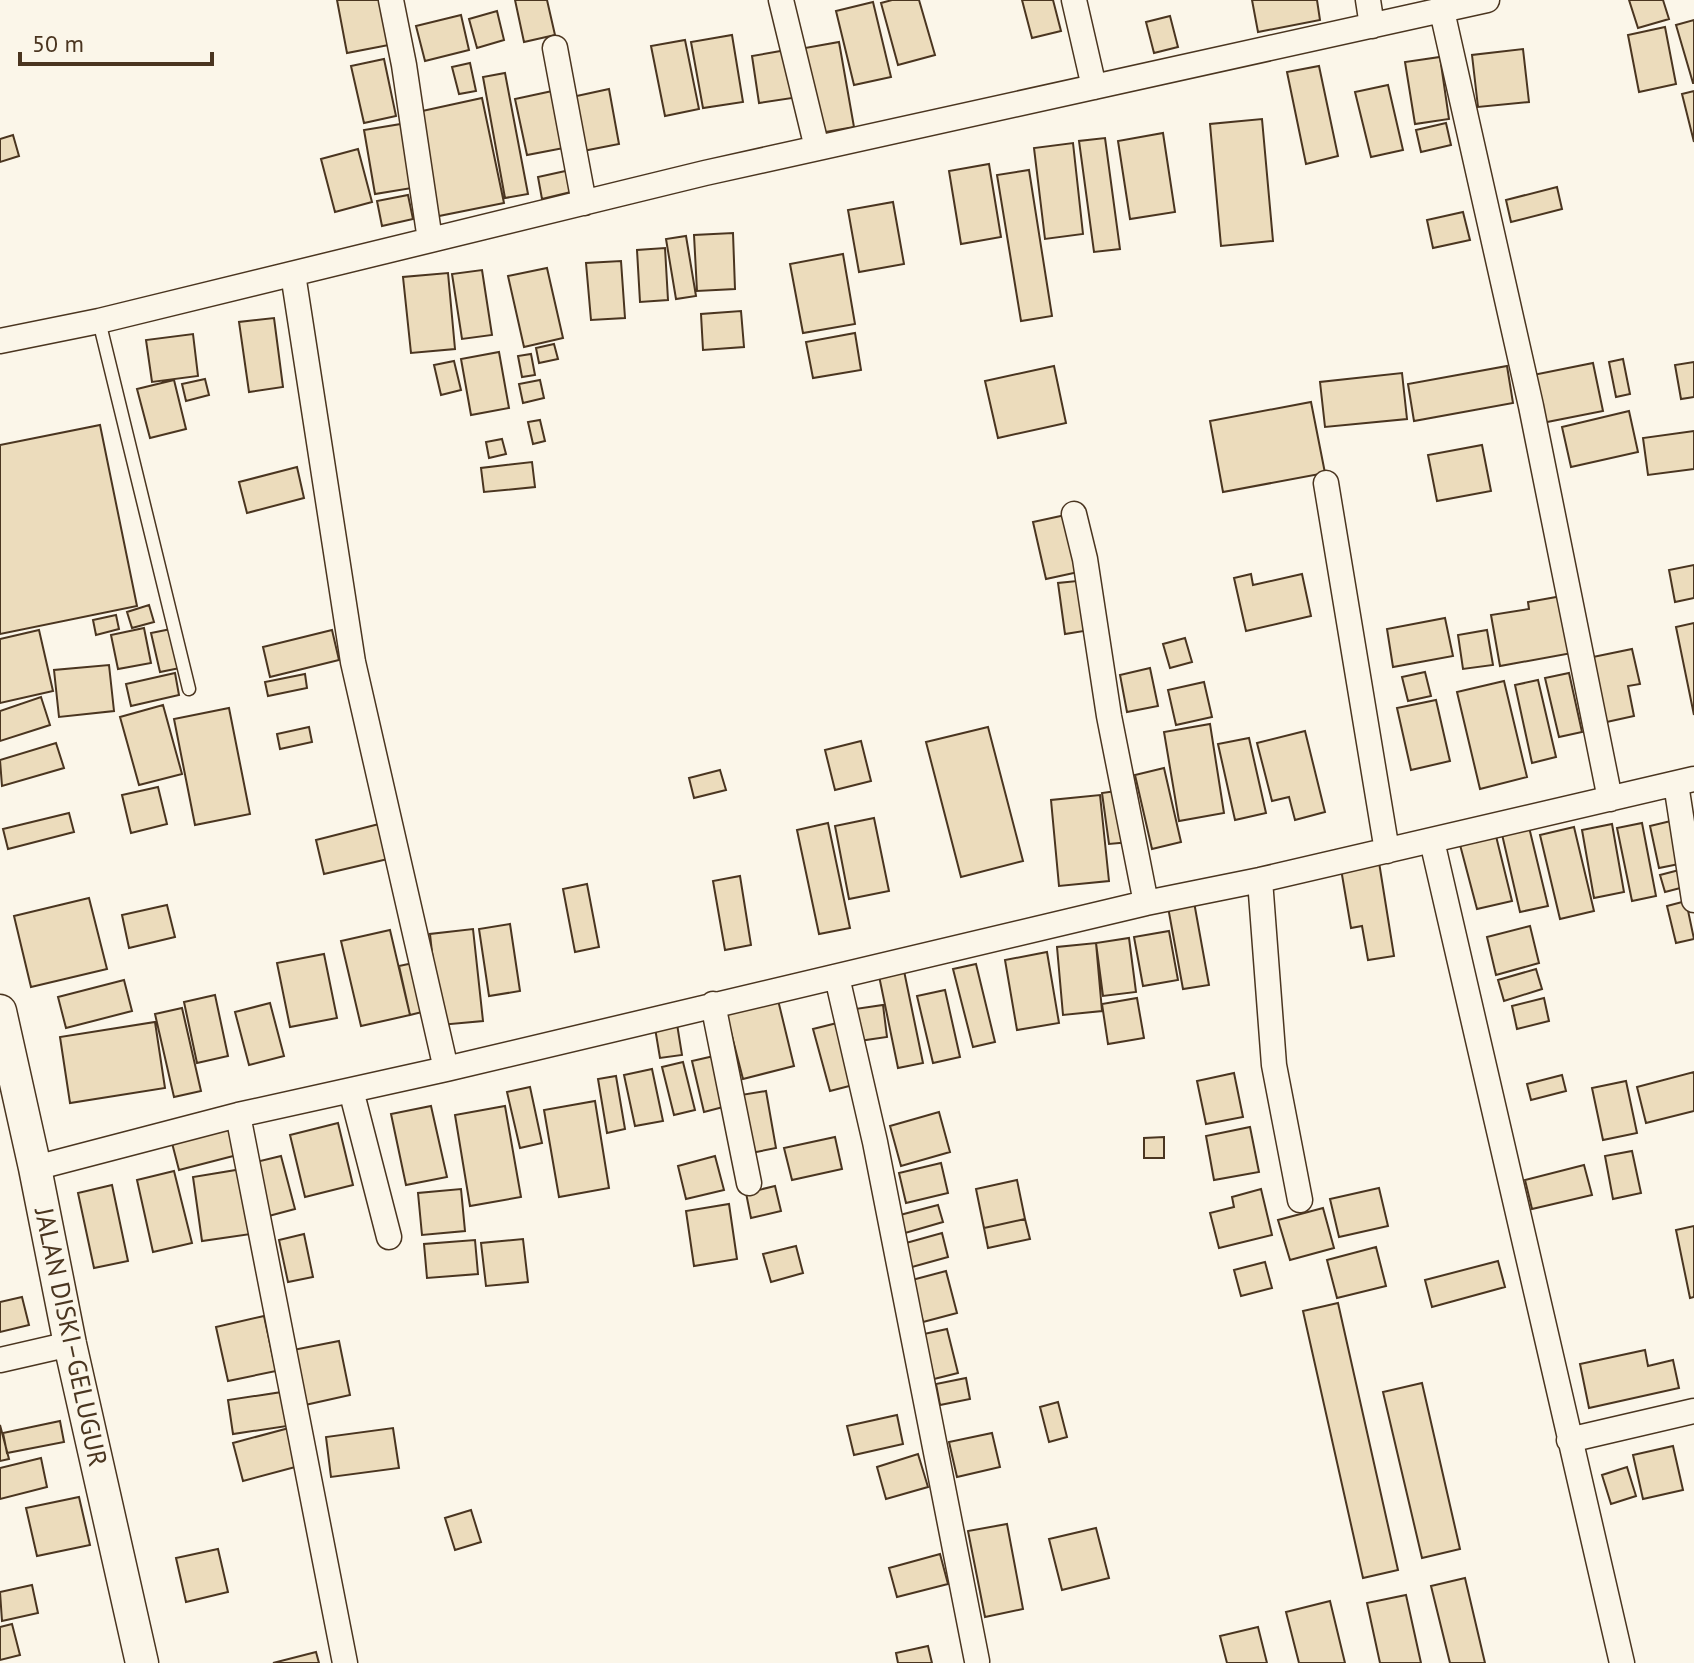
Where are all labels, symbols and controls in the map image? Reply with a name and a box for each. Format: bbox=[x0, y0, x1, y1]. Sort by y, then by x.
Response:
scale bar bbox=[20, 16, 212, 66]
text: 50 m bbox=[32, 28, 84, 59]
street label: JALAN DISKI–GELUGUR bbox=[28, 1204, 115, 1469]

